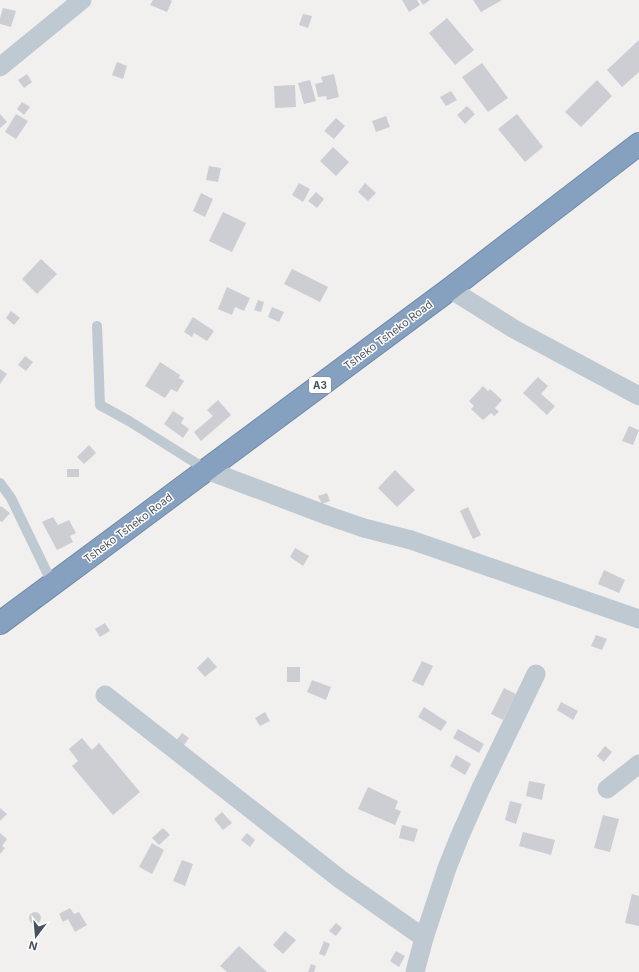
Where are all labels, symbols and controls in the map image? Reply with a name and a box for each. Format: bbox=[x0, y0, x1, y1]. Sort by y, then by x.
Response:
street label: Tsheko Tsheko Road bbox=[341, 297, 435, 373]
road number: A3 bbox=[309, 377, 331, 393]
street label: Tsheko Tsheko Road bbox=[81, 490, 175, 566]
north arrow bbox=[16, 916, 56, 956]
text: N bbox=[27, 938, 39, 953]

